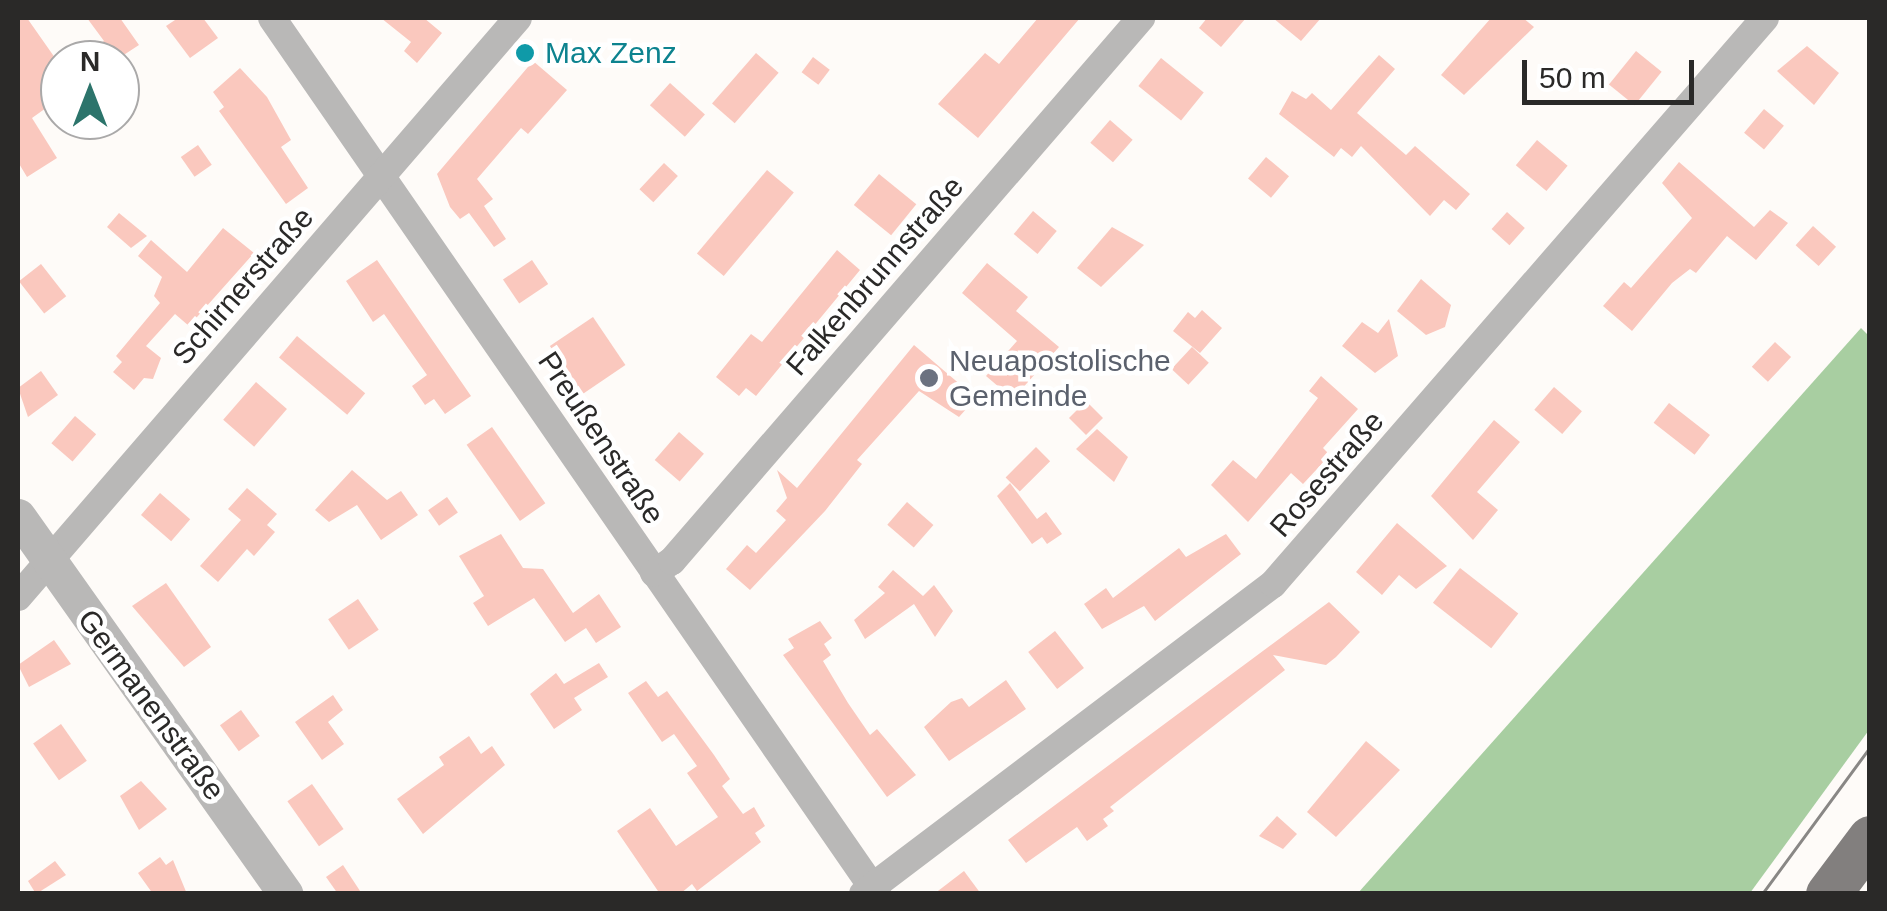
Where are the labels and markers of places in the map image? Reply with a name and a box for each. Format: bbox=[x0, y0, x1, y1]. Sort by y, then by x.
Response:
place label: Max Zenz bbox=[545, 35, 677, 71]
marker: Max Zenz bbox=[514, 42, 536, 64]
place label: Neuapostolische Gemeinde bbox=[949, 343, 1171, 414]
marker: Neuapostolische Gemeinde bbox=[918, 367, 940, 389]

